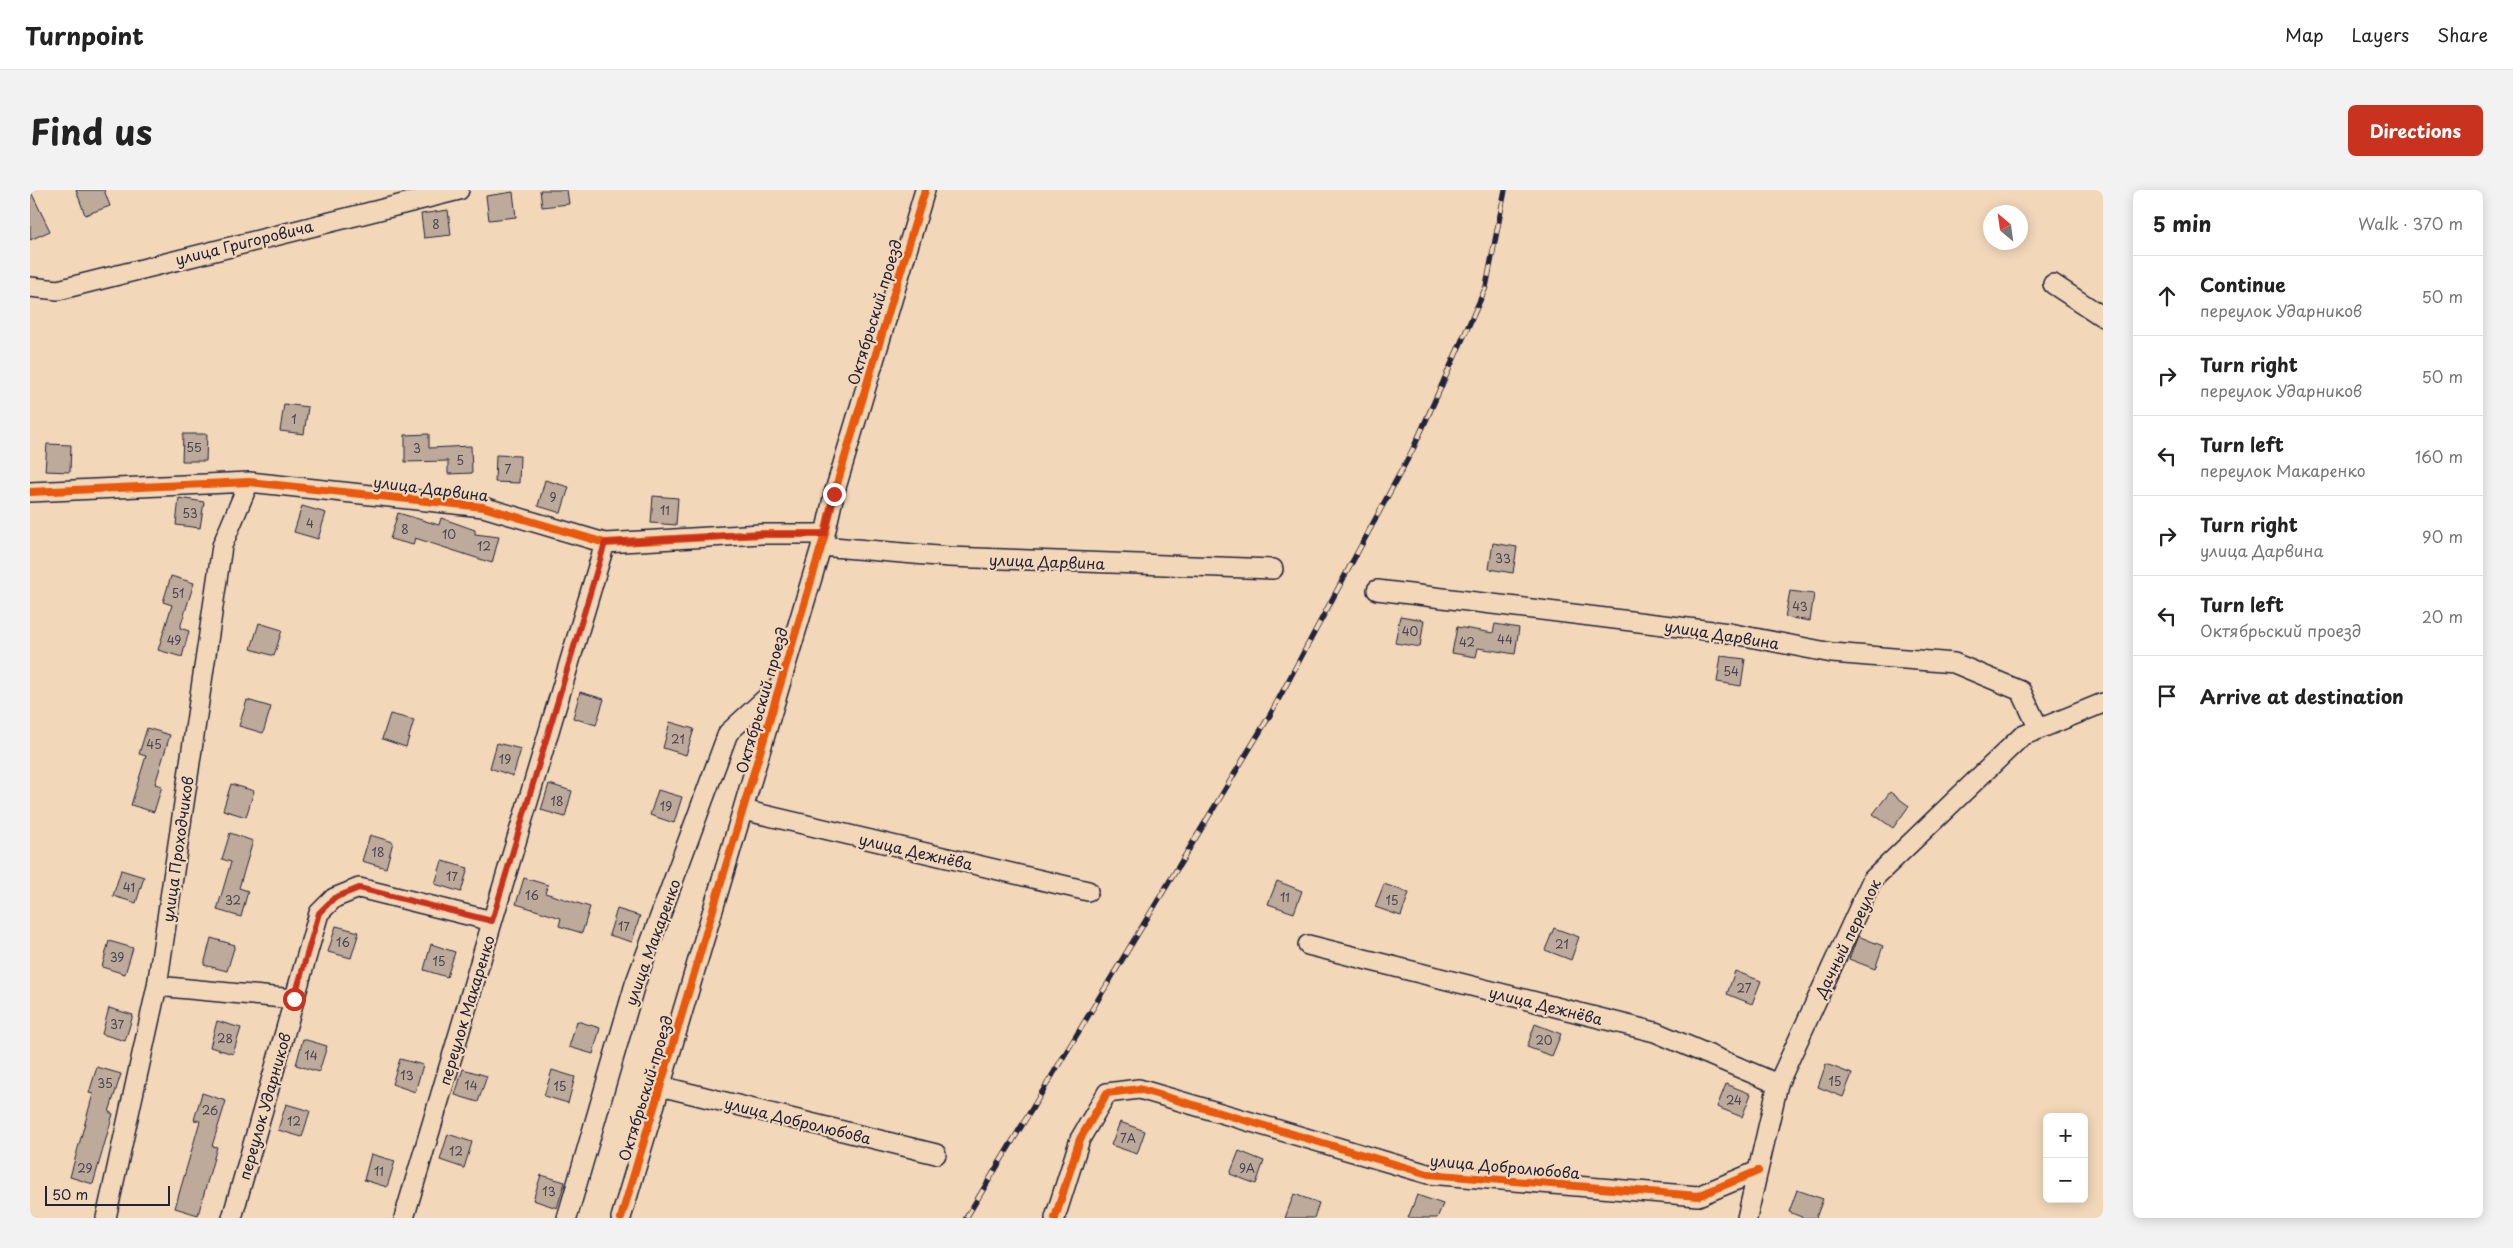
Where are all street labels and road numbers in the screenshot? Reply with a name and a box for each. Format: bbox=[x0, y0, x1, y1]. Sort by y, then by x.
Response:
street label: улица Григоровича bbox=[173, 214, 316, 270]
street label: Октябрьский проезд bbox=[841, 236, 907, 388]
street label: улица Дарвина bbox=[372, 470, 490, 507]
street label: улица Дарвина bbox=[989, 547, 1106, 575]
street label: улица Дарвина bbox=[1663, 614, 1782, 655]
street label: Октябрьский проезд bbox=[729, 624, 793, 776]
street label: улица Проходчиков bbox=[155, 774, 199, 923]
street label: улица Дежнёва bbox=[857, 827, 976, 875]
street label: улица Макаренко bbox=[618, 875, 686, 1009]
street label: Дачный переулок bbox=[1808, 875, 1886, 1002]
street label: переулок Макаренко bbox=[432, 932, 500, 1088]
street label: улица Дежнёва bbox=[1487, 980, 1606, 1030]
street label: Октябрьский проезд bbox=[612, 1012, 678, 1164]
street label: переулок Ударников bbox=[232, 1029, 296, 1182]
street label: улица Добролюбова bbox=[722, 1091, 874, 1149]
street label: улица Добролюбова bbox=[1429, 1148, 1582, 1184]

